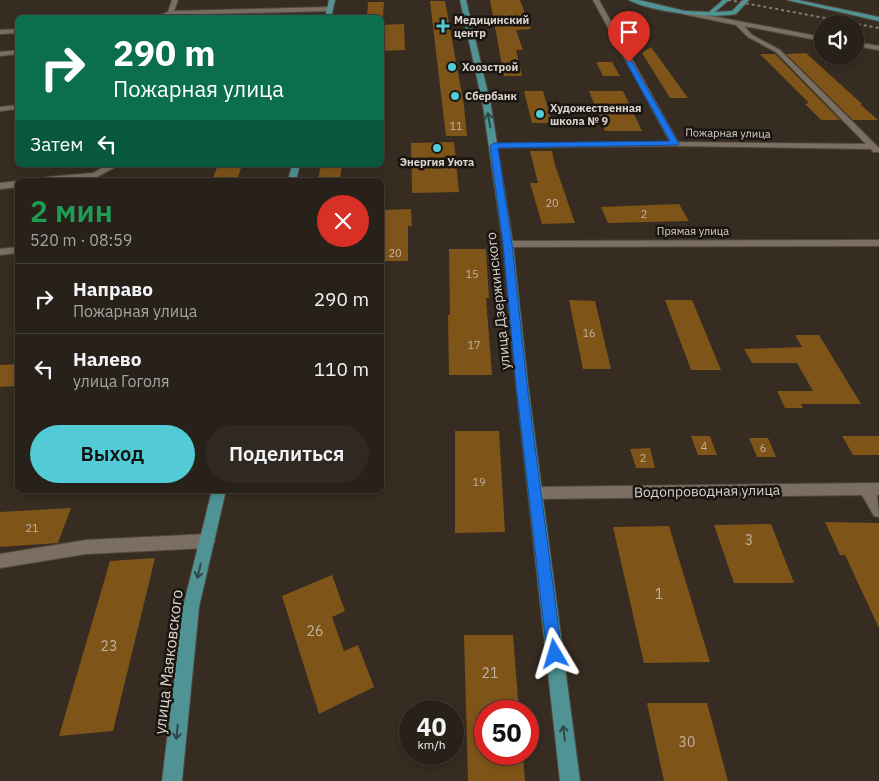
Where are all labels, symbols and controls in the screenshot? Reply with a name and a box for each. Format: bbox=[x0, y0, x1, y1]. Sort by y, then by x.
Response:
pin bbox=[608, 11, 650, 62]
place label: Медицинский центр bbox=[454, 13, 529, 40]
map controls bbox=[814, 15, 864, 65]
button: sound bbox=[814, 15, 864, 65]
icon: arrive bbox=[615, 18, 643, 46]
marker: Медицинский центр bbox=[436, 19, 450, 33]
text: 290 m bbox=[113, 30, 216, 76]
icon: right bbox=[30, 35, 95, 100]
place label: Хоозстрой bbox=[462, 60, 518, 74]
marker: Хоозстрой bbox=[446, 61, 458, 73]
text: Пожарная улица bbox=[113, 74, 284, 103]
place label: Сбербанк bbox=[465, 89, 517, 103]
marker: Сбербанк bbox=[449, 90, 461, 102]
place label: Художественная школа № 9 bbox=[550, 101, 641, 128]
marker: Художественная школа № 9 bbox=[534, 108, 546, 120]
one-way arrow bbox=[484, 112, 494, 128]
house number: 11 bbox=[449, 119, 463, 133]
street label: Пожарная улица bbox=[685, 125, 771, 141]
icon: left bbox=[93, 130, 121, 158]
text: Затем bbox=[30, 132, 83, 156]
marker: Энергия Уюта bbox=[431, 142, 443, 154]
place label: Энергия Уюта bbox=[400, 155, 474, 169]
text: 2 мин bbox=[30, 191, 113, 230]
button: close bbox=[317, 195, 369, 247]
house number: 20 bbox=[545, 196, 559, 210]
house number: 2 bbox=[641, 207, 647, 221]
street label: Прямая улица bbox=[657, 224, 729, 238]
text: 520 m · 08:59 bbox=[30, 230, 132, 250]
street label: улица Дзержинского bbox=[482, 231, 514, 371]
house number: 20 bbox=[388, 246, 402, 260]
house number: 15 bbox=[465, 267, 479, 281]
text: Направо bbox=[73, 277, 153, 301]
icon: right bbox=[30, 285, 58, 313]
text: 290 m bbox=[314, 287, 369, 311]
text: Пожарная улица bbox=[73, 301, 197, 321]
house number: 16 bbox=[582, 326, 596, 340]
house number: 17 bbox=[467, 338, 481, 352]
text: Налево bbox=[73, 347, 142, 371]
icon: left bbox=[30, 355, 58, 383]
text: 110 m bbox=[314, 357, 369, 381]
text: улица Гоголя bbox=[73, 371, 170, 391]
button: Выход bbox=[30, 425, 195, 483]
button: Поделиться bbox=[205, 425, 369, 483]
house number: 4 bbox=[701, 439, 708, 453]
house number: 6 bbox=[760, 441, 766, 455]
house number: 2 bbox=[640, 451, 646, 465]
house number: 19 bbox=[472, 475, 486, 489]
street label: Водопроводная улица bbox=[634, 481, 781, 501]
house number: 21 bbox=[25, 521, 39, 535]
house number: 3 bbox=[745, 531, 753, 549]
one-way arrow bbox=[194, 563, 203, 579]
house number: 1 bbox=[655, 585, 663, 603]
street label: улица Маяковского bbox=[149, 588, 187, 736]
house number: 26 bbox=[307, 622, 323, 640]
position arrow bbox=[528, 627, 580, 679]
house number: 23 bbox=[101, 637, 117, 655]
house number: 21 bbox=[482, 664, 498, 682]
speed limit sign: 50 bbox=[474, 700, 539, 765]
text: 40 bbox=[416, 710, 447, 743]
one-way arrow bbox=[173, 724, 182, 740]
one-way arrow bbox=[559, 725, 569, 741]
house number: 30 bbox=[679, 733, 695, 751]
text: km/h bbox=[417, 737, 446, 752]

